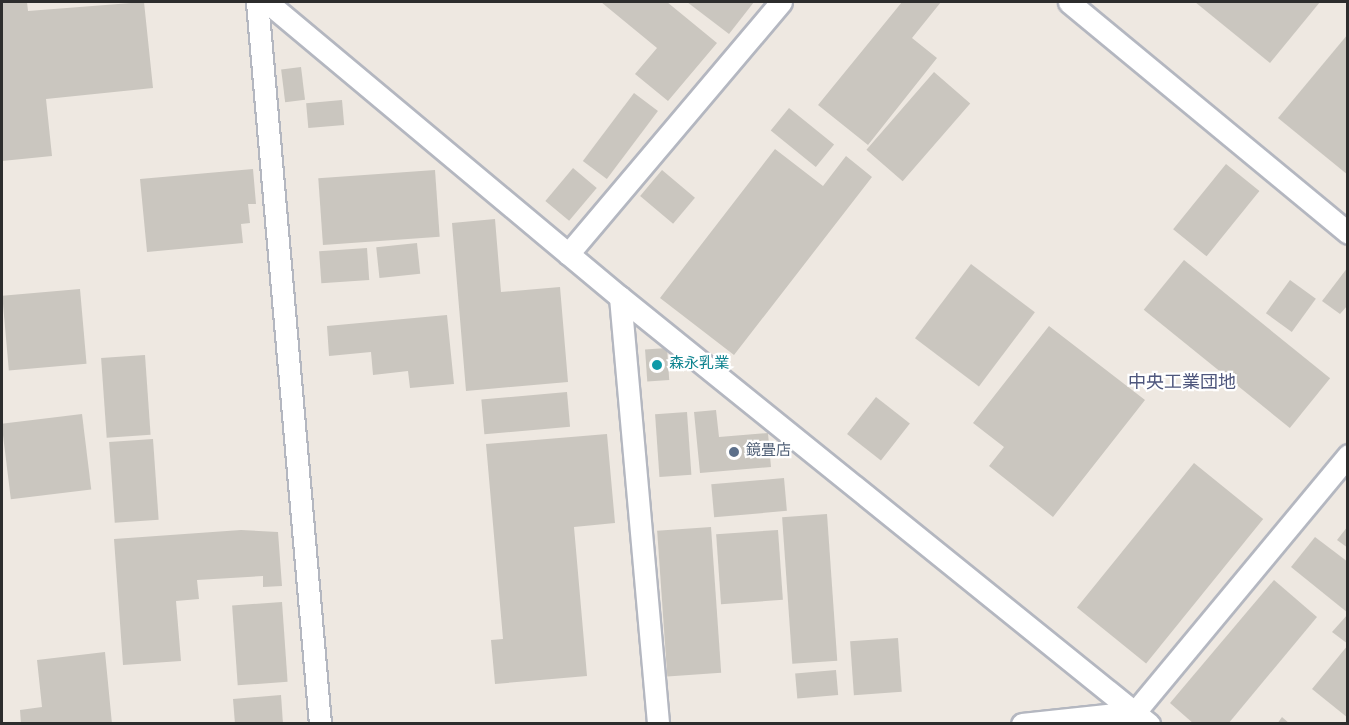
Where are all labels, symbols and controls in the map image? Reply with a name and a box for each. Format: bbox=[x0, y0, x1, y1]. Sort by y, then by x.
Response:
place label: 森永乳業 bbox=[669, 356, 729, 374]
marker: 森永乳業 bbox=[650, 358, 664, 372]
district label: 中央工業団地 bbox=[1128, 373, 1236, 395]
place label: 鏡畳店 bbox=[746, 443, 791, 461]
marker: 鏡畳店 bbox=[727, 445, 741, 459]

